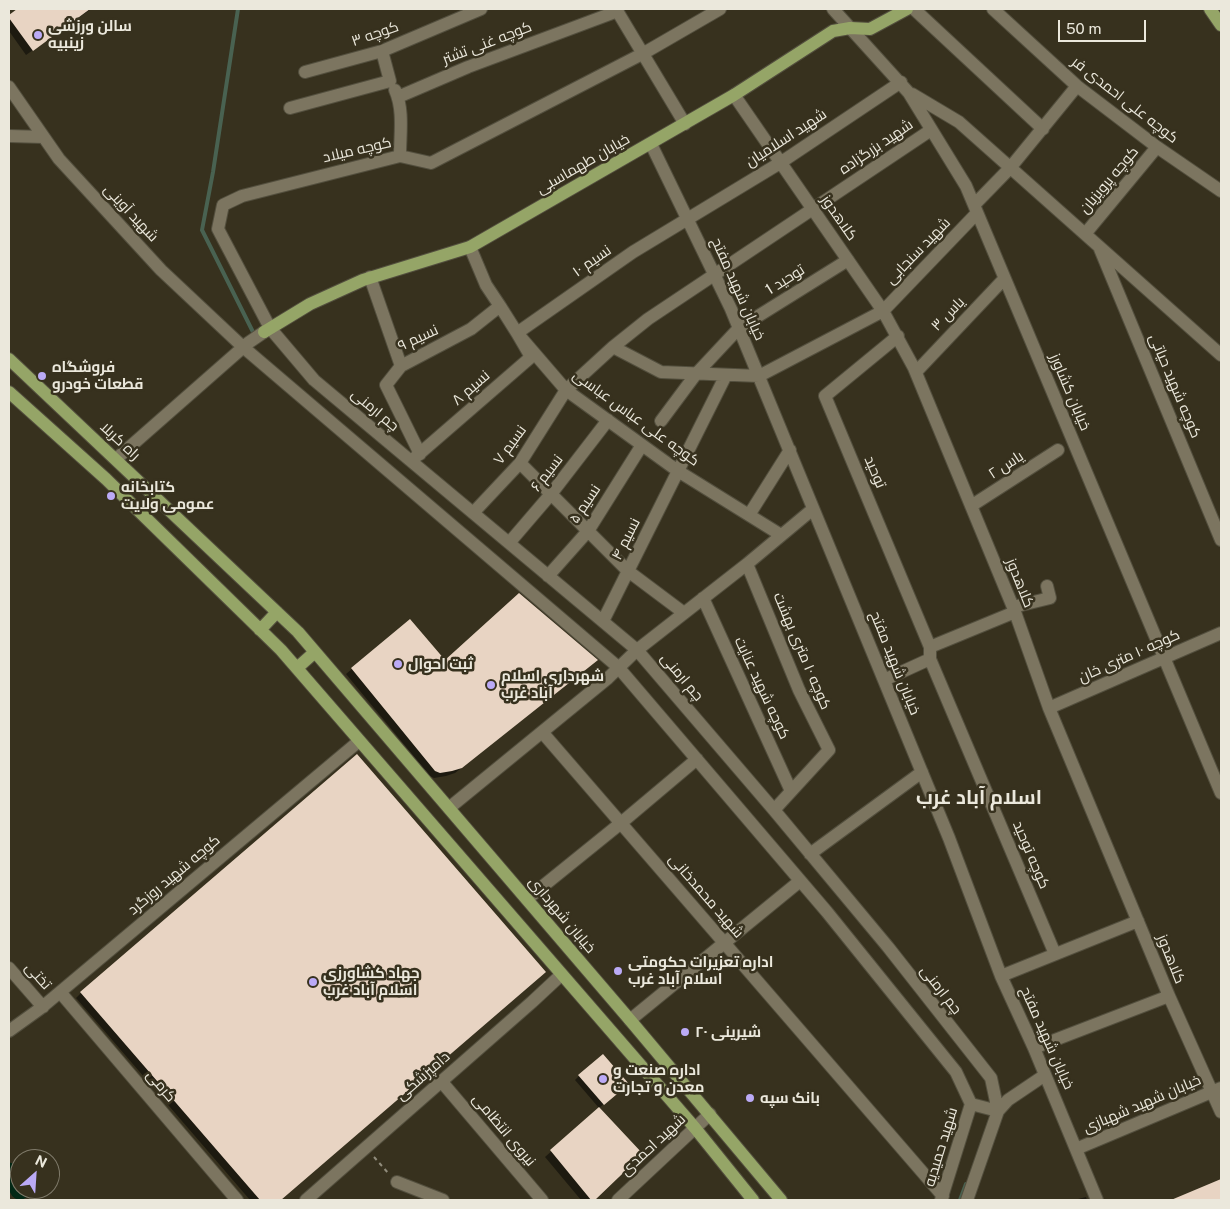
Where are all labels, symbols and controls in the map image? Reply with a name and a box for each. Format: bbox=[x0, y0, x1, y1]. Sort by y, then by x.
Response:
scale bar bbox=[1060, 10, 1148, 42]
place label: سالن ورزشی زینبیه bbox=[48, 17, 132, 52]
street label: کوچه ۳ bbox=[349, 18, 401, 50]
street label: کوچه غنی تشتر bbox=[440, 18, 534, 68]
text: 50 m bbox=[1066, 20, 1101, 37]
marker: سالن ورزشی زینبیه bbox=[32, 29, 44, 41]
street label: کوچه علی احمدی فر bbox=[1068, 53, 1182, 147]
street label: شهید اسلامیان bbox=[742, 105, 830, 171]
street label: شهید بزرگزاده bbox=[836, 116, 916, 178]
street label: خیابان طهماسبی bbox=[533, 130, 633, 198]
street label: کوچه میلاد bbox=[321, 133, 393, 167]
street label: کوچه پرویزیان bbox=[1076, 143, 1142, 217]
street label: شهید آوینی bbox=[100, 180, 162, 246]
street label: کلاهدوز bbox=[817, 192, 861, 244]
street label: شهید سنجابی bbox=[882, 214, 954, 288]
street label: خیابان شهید مفتح bbox=[707, 235, 769, 343]
street label: نسیم ۱۰ bbox=[569, 241, 615, 281]
street label: توحید 1 bbox=[762, 261, 808, 299]
street label: یاس ۳ bbox=[928, 293, 968, 335]
street label: نسیم ۹ bbox=[395, 321, 441, 355]
street label: کوچه شهید حیاتی bbox=[1145, 331, 1205, 441]
street label: خیابان کشاورز bbox=[1046, 351, 1094, 433]
place label: فروشگاه قطعات خودرو bbox=[52, 358, 143, 393]
street label: کوچه علی عباس عباسی bbox=[569, 366, 703, 470]
street label: نسیم ۸ bbox=[448, 367, 494, 409]
marker: فروشگاه قطعات خودرو bbox=[36, 370, 48, 382]
street label: چم ارمنی bbox=[347, 385, 403, 435]
street label: راه کربلا bbox=[96, 418, 144, 464]
street label: نسیم ۷ bbox=[490, 422, 530, 468]
street label: یاس ۲ bbox=[985, 447, 1027, 483]
street label: نسیم ۶ bbox=[527, 451, 567, 495]
street label: توحید bbox=[860, 453, 890, 491]
place label: کتابخانه عمومی ولایت bbox=[121, 478, 215, 513]
street label: نسیم ۵ bbox=[566, 481, 604, 527]
marker: کتابخانه عمومی ولایت bbox=[105, 490, 117, 502]
street label: نسیم ۴ bbox=[608, 515, 644, 563]
street label: کلاهدوز bbox=[1002, 556, 1038, 610]
street label: کوچه ۱۰ متری بهشت bbox=[769, 590, 835, 712]
street label: خیابان شهید مفتح bbox=[866, 608, 924, 718]
street label: کوچه ۱۰ متری خان bbox=[1076, 626, 1182, 686]
street label: کوچه شهید عنایت bbox=[730, 634, 794, 742]
street label: چم ارمنی bbox=[657, 649, 707, 705]
place label: ثبت احوال bbox=[408, 655, 473, 673]
marker: ثبت احوال bbox=[392, 658, 404, 670]
place label: شهرداری اسلام آباد غرب bbox=[501, 667, 604, 702]
marker: شهرداری اسلام آباد غرب bbox=[485, 679, 497, 691]
district label: اسلام آباد غرب bbox=[916, 786, 1042, 810]
street label: کوچه توحید bbox=[1009, 818, 1053, 892]
street label: کوچه شهید روزگرد bbox=[124, 831, 224, 919]
street label: شهید محمدخانی bbox=[665, 850, 747, 942]
street label: خیابان شهرداری bbox=[525, 873, 599, 957]
street label: کلاهدوز bbox=[1153, 932, 1189, 986]
place label: اداره تعزیرات حکومتی اسلام آباد غرب bbox=[628, 953, 773, 988]
street label: تختی bbox=[21, 959, 55, 993]
street label: چم ارمنی bbox=[916, 962, 966, 1018]
place label: جهاد کشاورزی اسلام آباد غرب bbox=[323, 964, 420, 999]
marker: اداره تعزیرات حکومتی اسلام آباد غرب bbox=[612, 965, 624, 977]
marker: جهاد کشاورزی اسلام آباد غرب bbox=[307, 976, 319, 988]
street label: خیابان شهید مفتح bbox=[1016, 984, 1078, 1092]
place label: شیرینی ۲۰ bbox=[695, 1023, 761, 1041]
marker: شیرینی ۲۰ bbox=[679, 1026, 691, 1038]
street label: دامپزشکی bbox=[392, 1048, 454, 1104]
place label: اداره صنعت و معدن و تجارت bbox=[613, 1061, 704, 1096]
street label: کرمی bbox=[142, 1066, 180, 1106]
street label: خیابان شهید شهبازی bbox=[1080, 1071, 1204, 1137]
marker: اداره صنعت و معدن و تجارت bbox=[597, 1073, 609, 1085]
place label: بانک سپه bbox=[760, 1089, 820, 1107]
street label: نیروی انتظامی bbox=[468, 1090, 540, 1170]
marker: بانک سپه bbox=[744, 1092, 756, 1104]
street label: شهید حمیدیه bbox=[920, 1105, 962, 1189]
street label: شهید احمدی bbox=[617, 1110, 689, 1180]
north arrow bbox=[10, 1149, 60, 1199]
text: N bbox=[33, 1152, 50, 1171]

